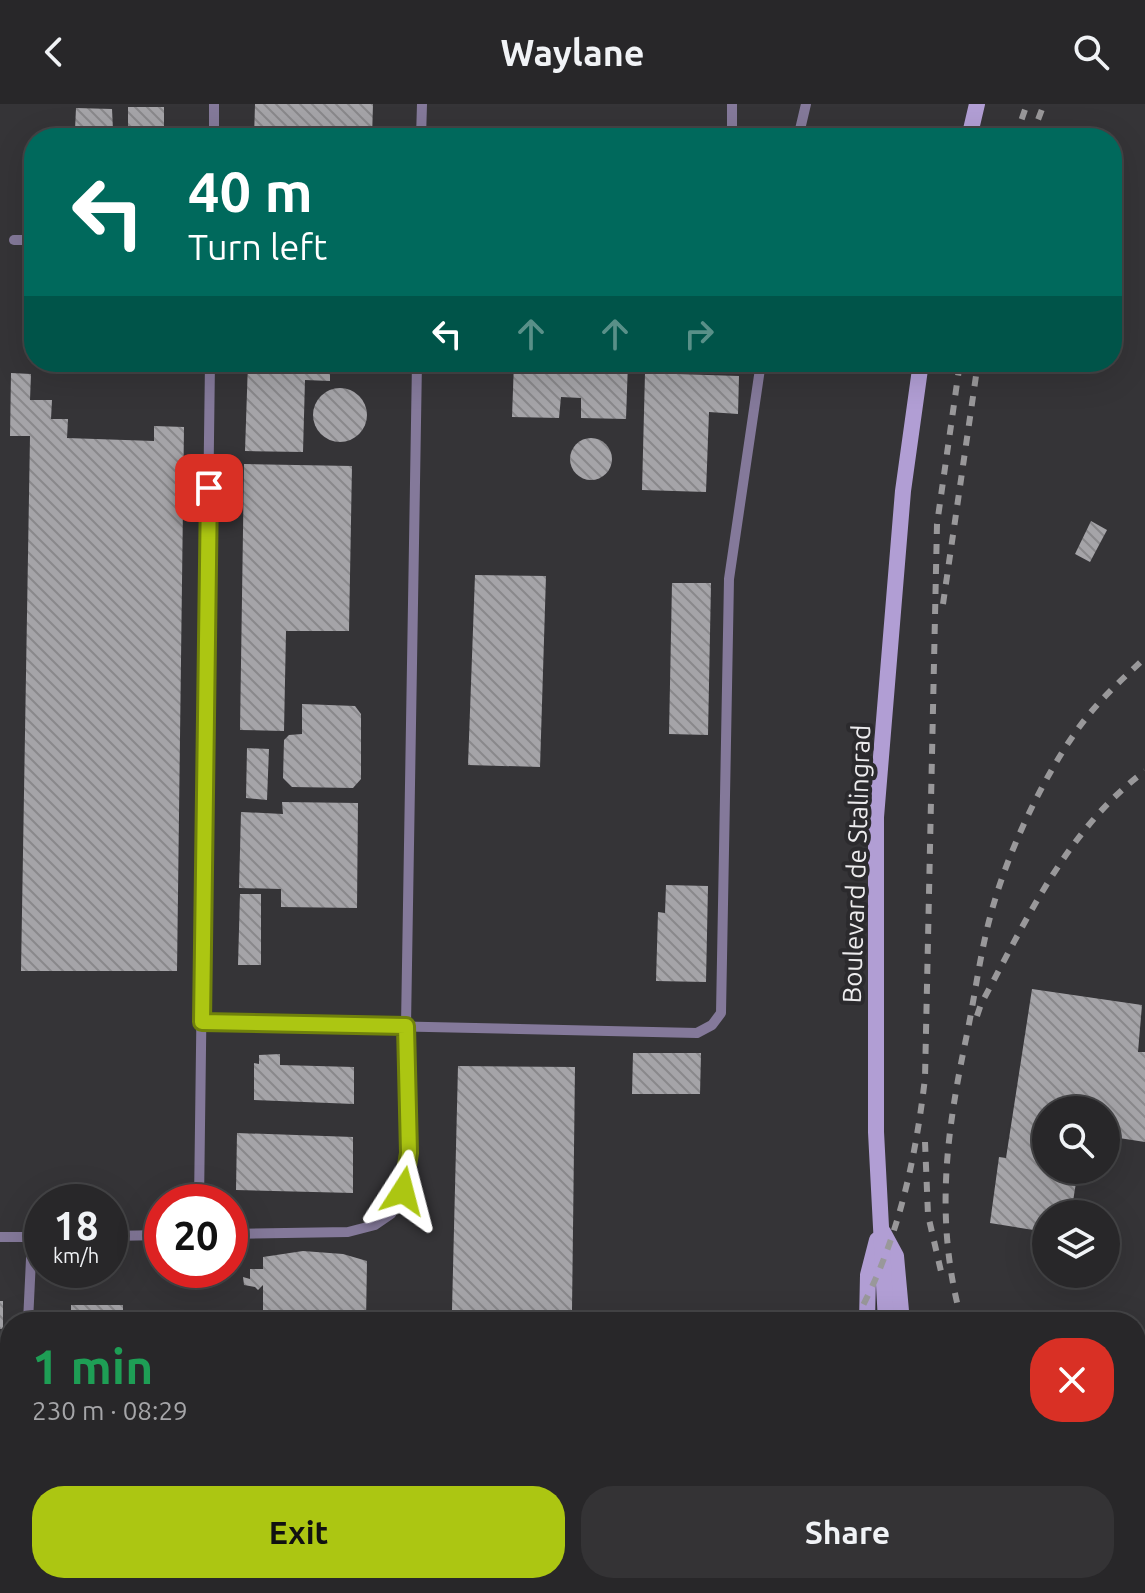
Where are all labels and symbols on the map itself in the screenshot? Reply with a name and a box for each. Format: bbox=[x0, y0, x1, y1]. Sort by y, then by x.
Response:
pin bbox=[175, 454, 243, 522]
street label: Boulevard de Stalingrad bbox=[837, 724, 875, 1004]
position arrow bbox=[361, 1149, 445, 1233]
speed limit sign: 20 bbox=[144, 1184, 248, 1288]

